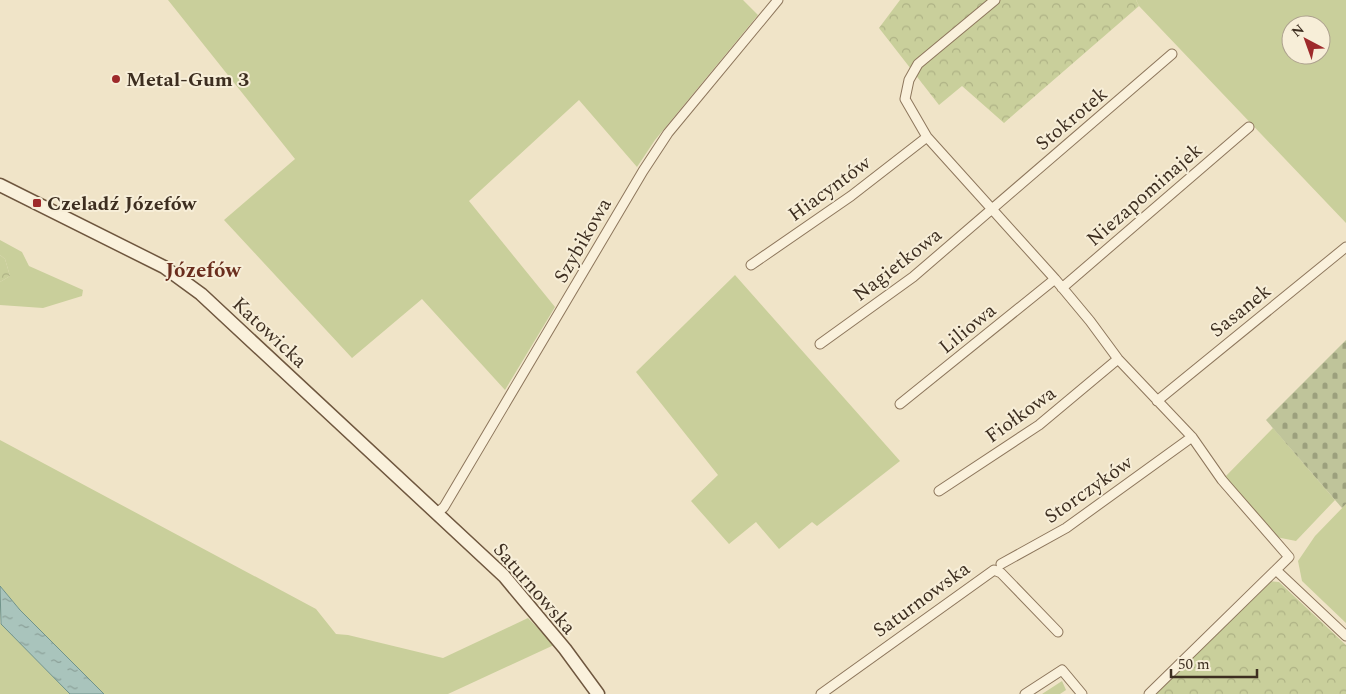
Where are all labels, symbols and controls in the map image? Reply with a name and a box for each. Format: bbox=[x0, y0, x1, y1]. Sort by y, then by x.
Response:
north arrow bbox=[1281, 15, 1331, 65]
text: N bbox=[1287, 19, 1309, 42]
place label: Metal-Gum 3 bbox=[126, 65, 249, 95]
marker: Metal-Gum 3 bbox=[110, 73, 122, 85]
street label: Stokrotek bbox=[1029, 79, 1114, 158]
street label: Niezapominajek bbox=[1080, 136, 1209, 254]
street label: Hiacyntów bbox=[782, 148, 878, 229]
place label: Czeladź Józefów bbox=[47, 189, 198, 219]
street label: Szybikowa bbox=[546, 192, 619, 289]
marker: Czeladź Józefów bbox=[31, 197, 43, 209]
street label: Nagietkowa bbox=[847, 220, 949, 309]
district label: Józefów bbox=[165, 255, 242, 287]
street label: Sasanek bbox=[1203, 277, 1278, 345]
street label: Katowicka bbox=[225, 290, 314, 376]
street label: Liliowa bbox=[932, 296, 1003, 361]
street label: Fiołkowa bbox=[979, 379, 1063, 451]
street label: Storczyków bbox=[1038, 448, 1140, 531]
street label: Saturnowska bbox=[486, 536, 583, 642]
street label: Saturnowska bbox=[867, 554, 977, 645]
scale bar bbox=[1171, 646, 1257, 678]
text: 50 m bbox=[1178, 653, 1210, 676]

